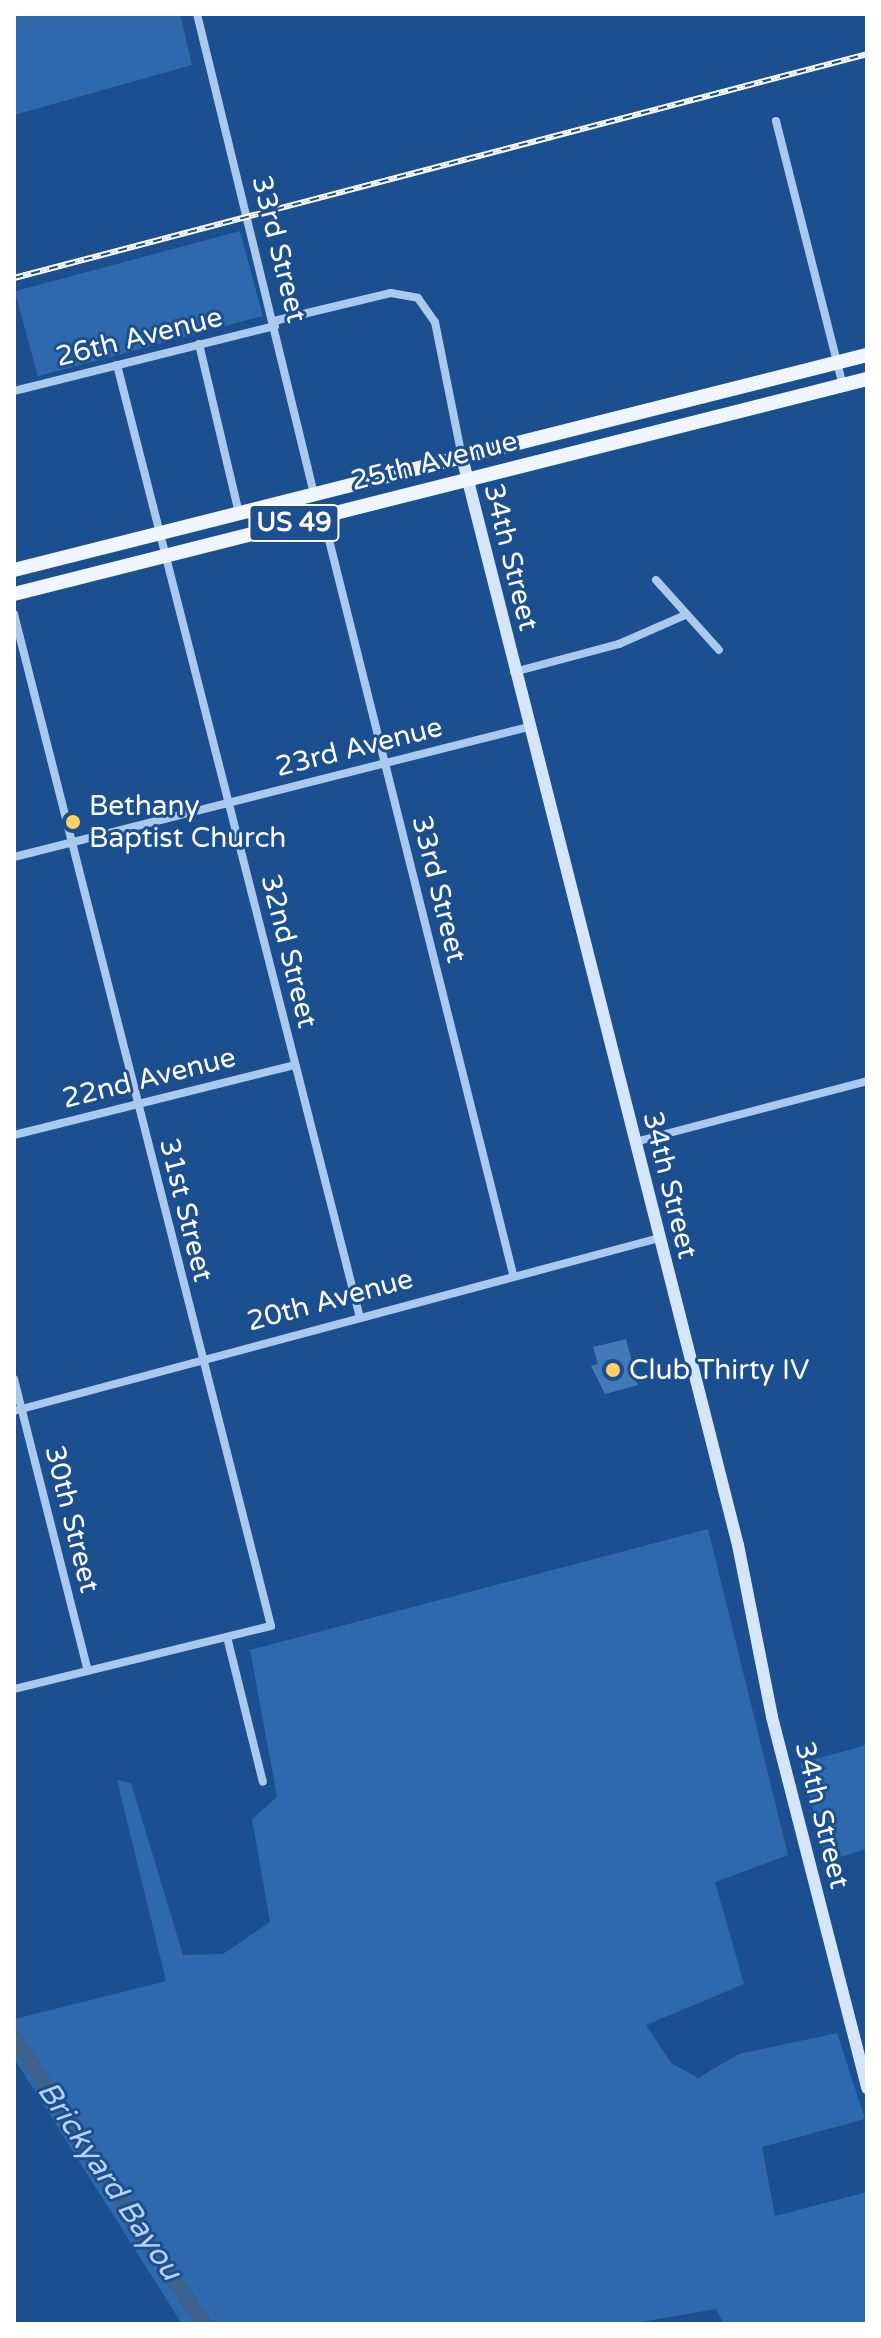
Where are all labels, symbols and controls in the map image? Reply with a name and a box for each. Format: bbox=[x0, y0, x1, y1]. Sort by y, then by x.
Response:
street label: 33rd Street bbox=[245, 172, 313, 326]
street label: 26th Avenue bbox=[52, 300, 226, 374]
street label: 25th Avenue bbox=[347, 424, 521, 498]
street label: 34th Street bbox=[477, 480, 545, 634]
road number: US 49 bbox=[248, 501, 340, 545]
street label: 23rd Avenue bbox=[272, 710, 446, 784]
place label: Bethany Baptist Church bbox=[89, 789, 286, 855]
street label: 33rd Street bbox=[405, 812, 473, 966]
marker: Bethany Baptist Church bbox=[64, 813, 82, 831]
street label: 32nd Street bbox=[254, 871, 324, 1031]
street label: 22nd Avenue bbox=[59, 1040, 239, 1116]
street label: 34th Street bbox=[636, 1108, 704, 1262]
street label: 31st Street bbox=[152, 1135, 220, 1285]
street label: 20th Avenue bbox=[243, 1262, 417, 1338]
place label: Club Thirty IV bbox=[629, 1353, 809, 1387]
marker: Club Thirty IV bbox=[604, 1361, 622, 1379]
street label: 30th Street bbox=[38, 1442, 106, 1596]
street label: 34th Street bbox=[788, 1738, 856, 1892]
water label: Brickyard Bayou bbox=[29, 2075, 189, 2287]

